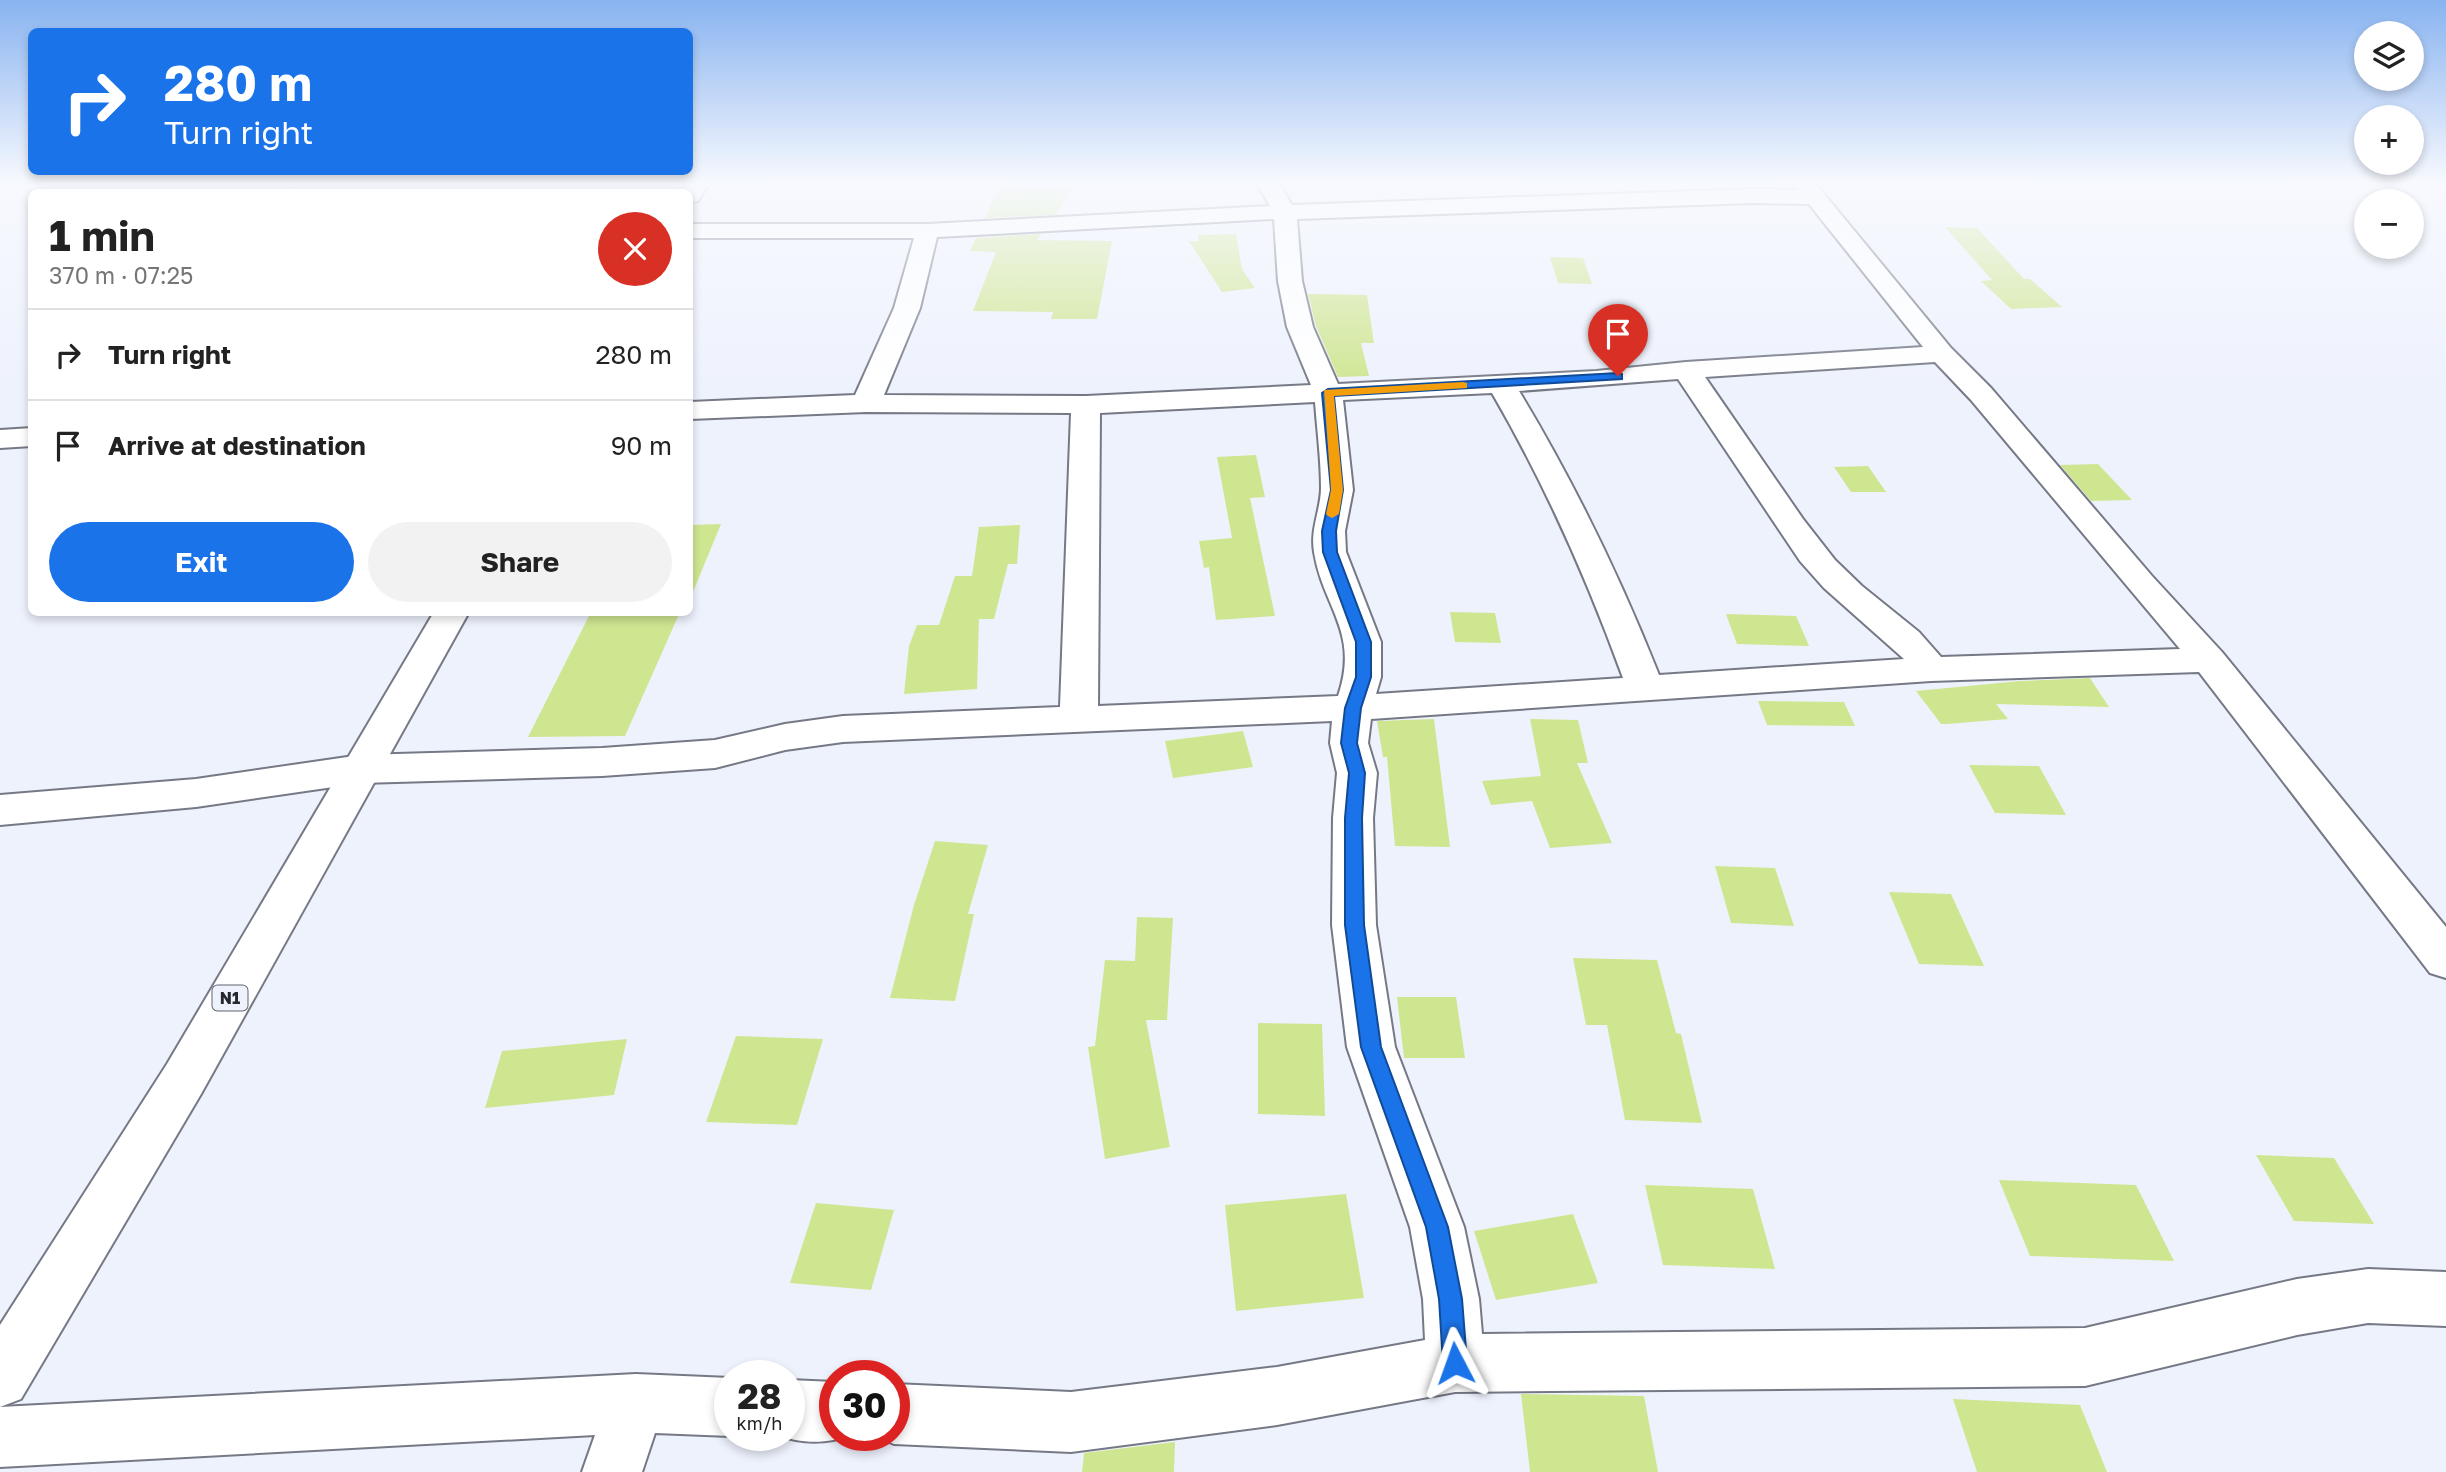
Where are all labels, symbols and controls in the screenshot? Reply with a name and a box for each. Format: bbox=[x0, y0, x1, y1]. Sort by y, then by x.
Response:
map controls bbox=[2354, 21, 2424, 259]
button: layers bbox=[2354, 21, 2424, 91]
text: 280 m bbox=[164, 53, 312, 112]
icon: right bbox=[49, 56, 140, 147]
button: + bbox=[2354, 105, 2424, 175]
text: Turn right bbox=[164, 113, 313, 151]
button: − bbox=[2354, 189, 2424, 259]
text: 1 min bbox=[49, 210, 155, 260]
button: close bbox=[598, 212, 672, 286]
text: 370 m · 07:25 bbox=[49, 261, 193, 289]
pin bbox=[1588, 304, 1648, 376]
icon: arrive bbox=[1599, 315, 1637, 353]
icon: right bbox=[49, 336, 87, 374]
text: Turn right bbox=[108, 339, 231, 370]
text: 280 m bbox=[595, 339, 672, 370]
icon: arrive bbox=[49, 427, 87, 465]
text: Arrive at destination bbox=[108, 430, 366, 461]
text: 90 m bbox=[611, 430, 672, 461]
button: Exit bbox=[49, 522, 354, 602]
button: Share bbox=[368, 522, 672, 602]
road number: N1 bbox=[212, 986, 247, 1010]
position arrow bbox=[1418, 1326, 1492, 1400]
speed limit sign: 30 bbox=[819, 1360, 910, 1451]
text: 28 bbox=[738, 1375, 781, 1417]
text: km/h bbox=[737, 1412, 782, 1434]

